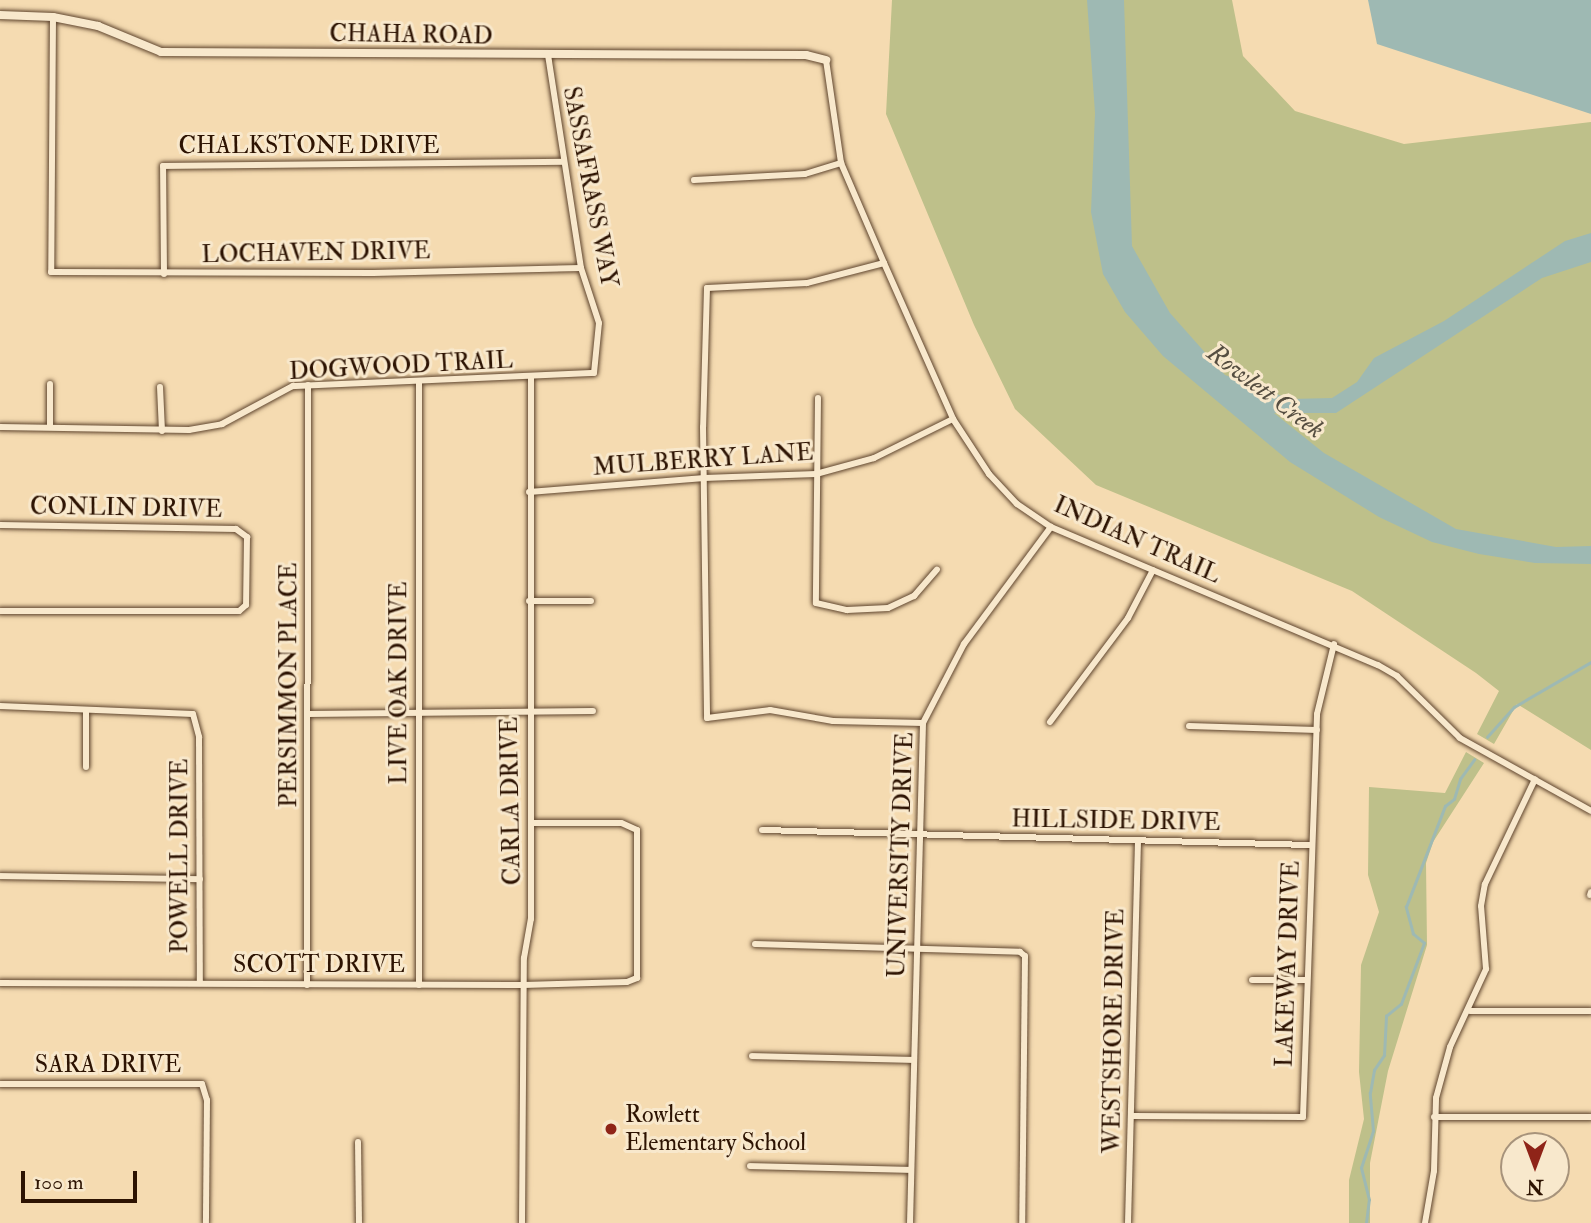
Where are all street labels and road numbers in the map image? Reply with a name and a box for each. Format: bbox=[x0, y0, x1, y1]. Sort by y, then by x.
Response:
street label: CHAHA ROAD bbox=[329, 19, 493, 51]
street label: SASSAFRASS WAY bbox=[556, 84, 624, 290]
street label: CHALKSTONE DRIVE bbox=[179, 132, 439, 160]
street label: LOCHAVEN DRIVE bbox=[201, 237, 431, 269]
street label: DOGWOOD TRAIL bbox=[288, 346, 514, 386]
street label: MULBERRY LANE bbox=[592, 438, 814, 482]
street label: INDIAN TRAIL bbox=[1049, 490, 1225, 590]
street label: CONLIN DRIVE bbox=[30, 492, 222, 524]
street label: PERSIMMON PLACE bbox=[275, 562, 303, 808]
street label: LIVE OAK DRIVE bbox=[385, 582, 413, 784]
street label: CARLA DRIVE bbox=[495, 717, 527, 885]
street label: UNIVERSITY DRIVE bbox=[882, 732, 920, 978]
street label: POWELL DRIVE bbox=[166, 759, 194, 953]
street label: HILLSIDE DRIVE bbox=[1011, 805, 1221, 837]
street label: LAKEWAY DRIVE bbox=[1270, 860, 1306, 1068]
street label: WESTSHORE DRIVE bbox=[1097, 908, 1131, 1154]
street label: SCOTT DRIVE bbox=[233, 951, 405, 979]
street label: SARA DRIVE bbox=[35, 1051, 181, 1079]

